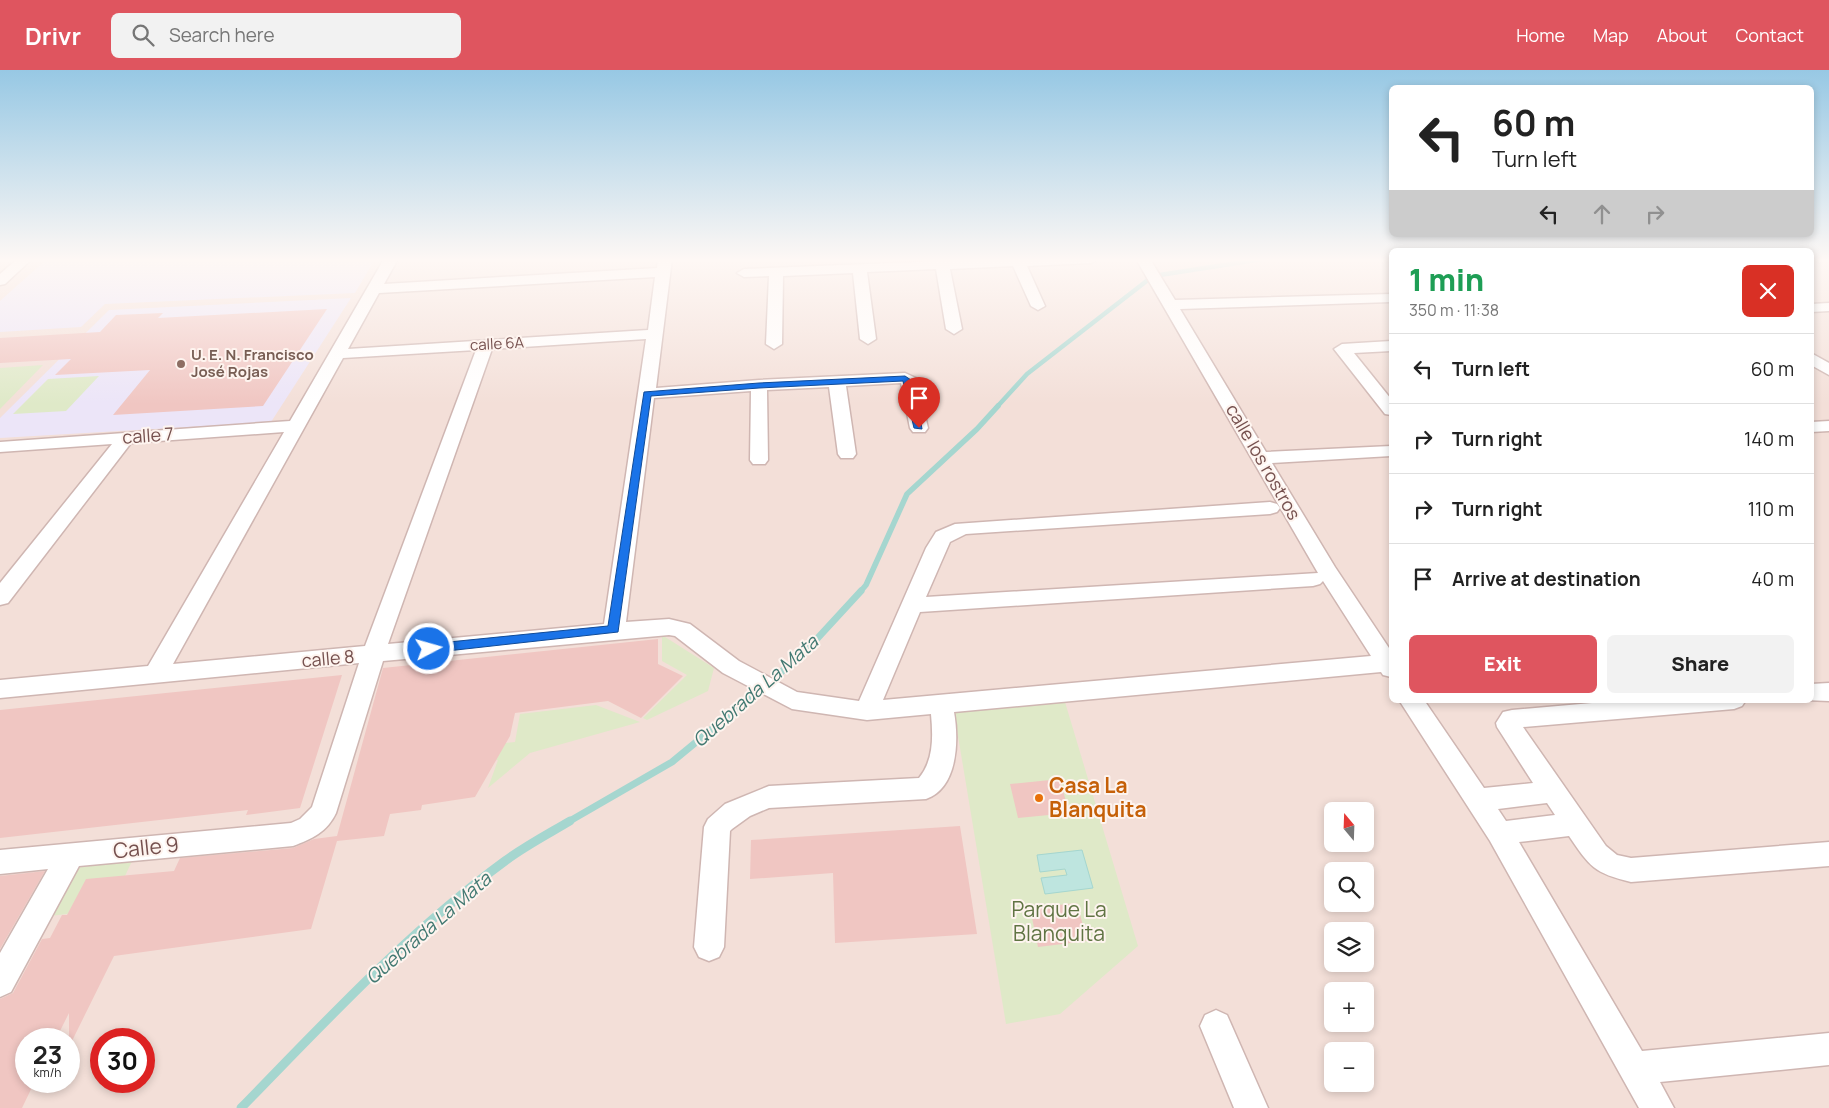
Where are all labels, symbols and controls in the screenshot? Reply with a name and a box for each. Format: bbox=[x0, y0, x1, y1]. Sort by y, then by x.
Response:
search box bbox=[111, 13, 461, 58]
text: Drivr bbox=[25, 19, 81, 52]
icon: search bbox=[129, 21, 157, 49]
text: Search here bbox=[169, 22, 275, 48]
text: Home bbox=[1516, 23, 1565, 47]
text: Map bbox=[1593, 23, 1629, 47]
text: About bbox=[1657, 23, 1707, 47]
text: Contact bbox=[1735, 23, 1804, 47]
text: 60 m bbox=[1492, 99, 1575, 147]
icon: left bbox=[1409, 105, 1474, 170]
text: Turn left bbox=[1492, 144, 1577, 174]
icon: left bbox=[1535, 200, 1563, 228]
icon: ahead bbox=[1588, 200, 1616, 228]
icon: right bbox=[1641, 200, 1669, 228]
text: 1 min bbox=[1409, 259, 1484, 300]
button: close bbox=[1742, 265, 1794, 317]
text: 350 m · 11:38 bbox=[1409, 299, 1499, 321]
street label: calle 6A bbox=[469, 332, 525, 355]
place label: U. E. N. Francisco José Rojas bbox=[191, 344, 314, 382]
icon: left bbox=[1409, 355, 1437, 383]
text: Turn left bbox=[1452, 356, 1530, 382]
text: 60 m bbox=[1751, 356, 1794, 382]
marker: U. E. N. Francisco José Rojas bbox=[175, 358, 187, 370]
pin bbox=[898, 377, 940, 428]
icon: arrive bbox=[905, 384, 933, 412]
street label: calle los rostros bbox=[1221, 399, 1307, 524]
street label: calle 7 bbox=[121, 421, 174, 449]
icon: right bbox=[1409, 425, 1437, 453]
text: Turn right bbox=[1452, 426, 1542, 452]
text: 140 m bbox=[1744, 426, 1794, 452]
icon: right bbox=[1409, 495, 1437, 523]
text: Turn right bbox=[1452, 496, 1542, 522]
text: 110 m bbox=[1748, 496, 1794, 522]
icon: arrive bbox=[1409, 565, 1437, 593]
text: Arrive at destination bbox=[1452, 566, 1641, 592]
text: 40 m bbox=[1751, 566, 1794, 592]
position arrow bbox=[402, 622, 454, 674]
water label: Quebrada La Mata bbox=[687, 628, 825, 753]
button: Exit bbox=[1409, 635, 1597, 693]
button: Share bbox=[1607, 635, 1794, 693]
street label: calle 8 bbox=[301, 644, 355, 672]
place label: Casa La Blanquita bbox=[1049, 771, 1147, 823]
marker: Casa La Blanquita bbox=[1033, 792, 1045, 804]
north arrow bbox=[1324, 802, 1374, 852]
map controls bbox=[1324, 802, 1374, 1092]
street label: Calle 9 bbox=[112, 830, 180, 864]
button: search bbox=[1324, 862, 1374, 912]
water label: Quebrada La Mata bbox=[360, 865, 498, 990]
park label: Parque La Blanquita bbox=[1011, 895, 1107, 947]
button: layers bbox=[1324, 922, 1374, 972]
button: + bbox=[1324, 982, 1374, 1032]
speed limit sign: 30 bbox=[90, 1028, 155, 1093]
text: 23 bbox=[33, 1037, 62, 1072]
button: − bbox=[1324, 1042, 1374, 1092]
text: km/h bbox=[34, 1064, 61, 1081]

